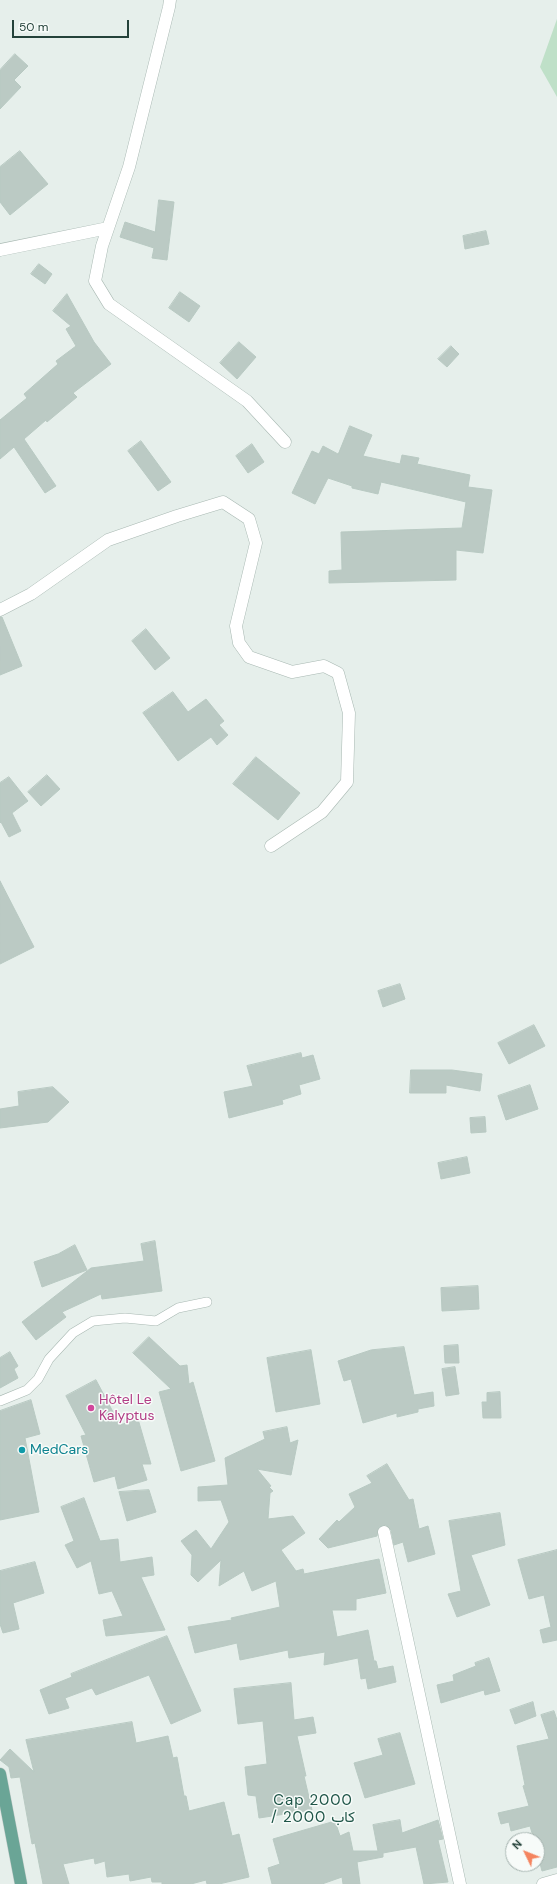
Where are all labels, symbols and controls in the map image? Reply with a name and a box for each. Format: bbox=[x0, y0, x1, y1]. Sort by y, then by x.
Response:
scale bar bbox=[14, 12, 131, 38]
text: 50 m bbox=[19, 19, 48, 35]
place label: Hôtel Le Kalyptus bbox=[99, 1392, 154, 1424]
marker: Hôtel Le Kalyptus bbox=[86, 1403, 96, 1413]
place label: MedCars bbox=[30, 1442, 88, 1458]
marker: MedCars bbox=[17, 1445, 27, 1455]
district label: Cap 2000 / كاب 2000 bbox=[273, 1792, 353, 1827]
north arrow bbox=[505, 1832, 545, 1872]
text: N bbox=[509, 1837, 525, 1852]

